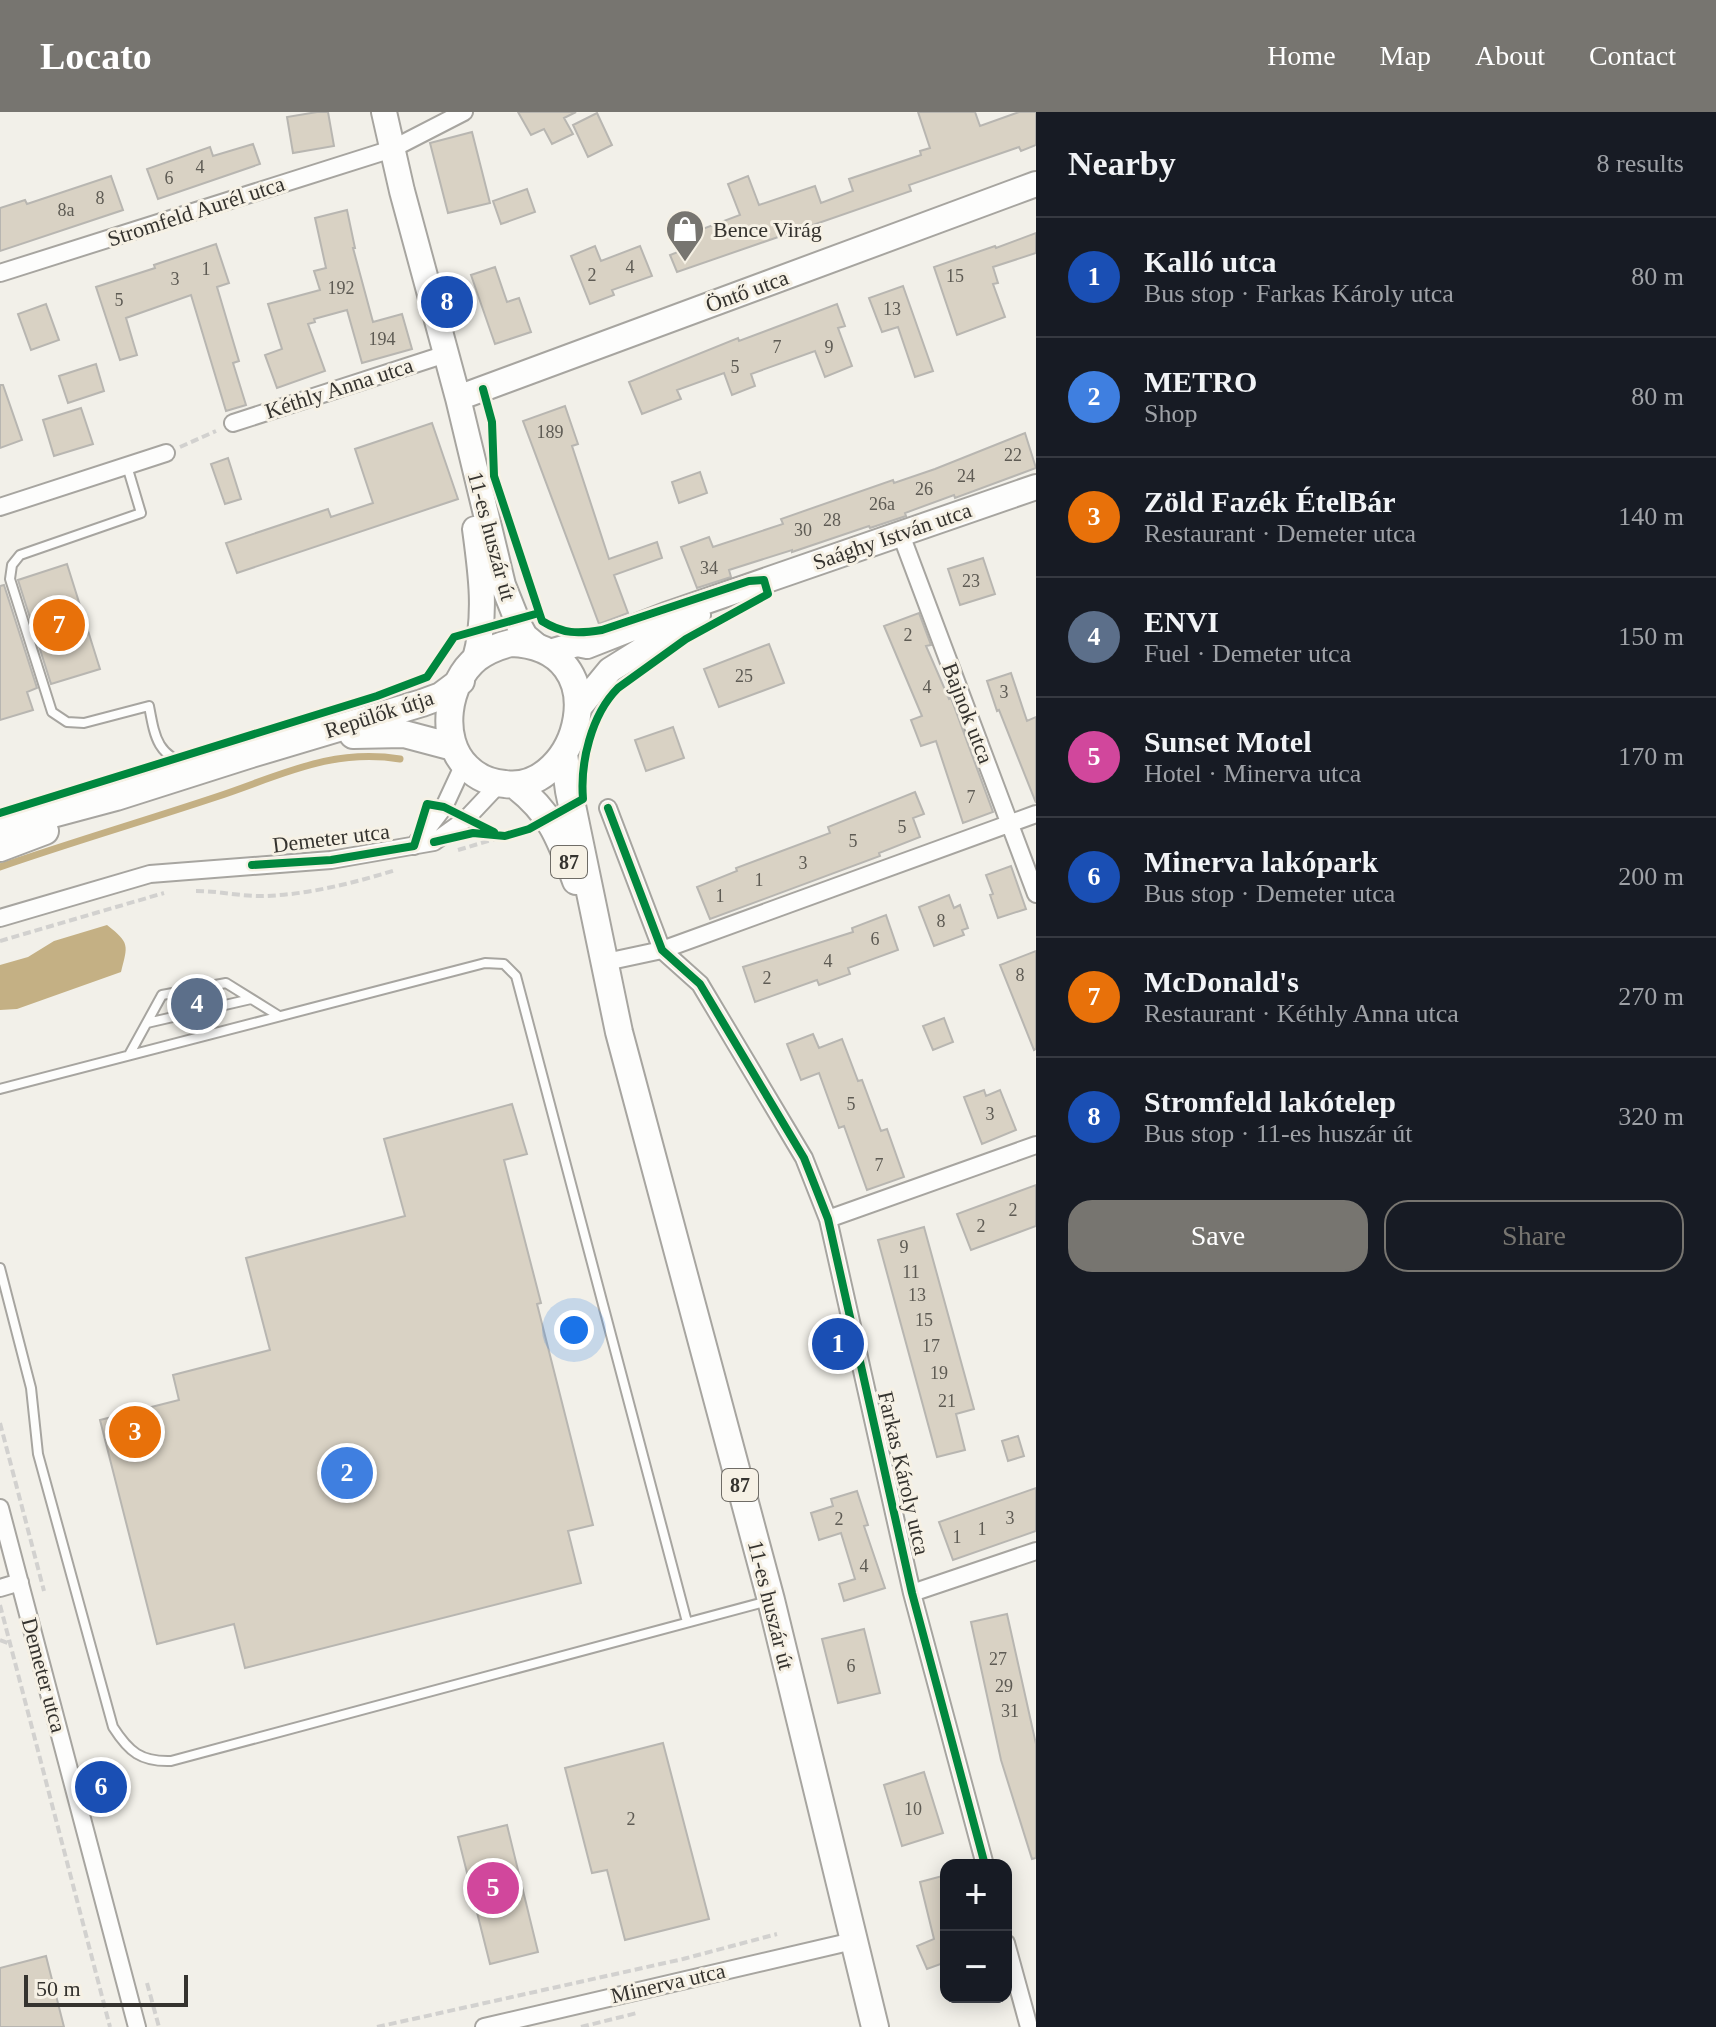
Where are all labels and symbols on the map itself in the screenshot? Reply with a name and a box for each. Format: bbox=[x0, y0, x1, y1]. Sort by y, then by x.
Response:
house number: 4 bbox=[196, 157, 205, 177]
house number: 6 bbox=[165, 168, 174, 188]
street label: Stromfeld Aurél utca bbox=[104, 171, 288, 251]
house number: 8 bbox=[96, 188, 105, 208]
house number: 8a bbox=[58, 200, 75, 220]
shop icon: Bence Virág bbox=[664, 208, 706, 263]
place label: Bence Virág bbox=[713, 217, 822, 242]
house number: 4 bbox=[626, 257, 635, 277]
house number: 1 bbox=[202, 259, 211, 279]
street label: Öntő utca bbox=[702, 264, 792, 317]
house number: 2 bbox=[588, 265, 597, 285]
house number: 15 bbox=[946, 266, 964, 286]
house number: 3 bbox=[171, 269, 180, 289]
pin: 8 bbox=[421, 272, 473, 332]
house number: 192 bbox=[328, 278, 355, 298]
house number: 5 bbox=[115, 290, 124, 310]
house number: 13 bbox=[883, 299, 901, 319]
house number: 194 bbox=[369, 329, 396, 349]
house number: 7 bbox=[773, 337, 782, 357]
house number: 9 bbox=[825, 337, 834, 357]
street label: Kéthly Anna utca bbox=[262, 352, 416, 424]
house number: 5 bbox=[731, 357, 740, 377]
house number: 189 bbox=[537, 422, 564, 442]
house number: 22 bbox=[1004, 445, 1022, 465]
house number: 24 bbox=[957, 466, 975, 486]
street label: 11-es huszár út bbox=[463, 469, 521, 603]
house number: 26 bbox=[915, 479, 933, 499]
house number: 26a bbox=[869, 494, 895, 514]
street label: Saághy István utca bbox=[809, 497, 975, 575]
house number: 28 bbox=[823, 510, 841, 530]
house number: 30 bbox=[794, 520, 812, 540]
house number: 34 bbox=[700, 558, 718, 578]
house number: 23 bbox=[962, 571, 980, 591]
pin: 7 bbox=[33, 595, 85, 655]
house number: 2 bbox=[904, 625, 913, 645]
street label: Bajnok utca bbox=[937, 659, 999, 767]
house number: 25 bbox=[735, 666, 753, 686]
house number: 4 bbox=[923, 677, 932, 697]
house number: 3 bbox=[1000, 682, 1009, 702]
street label: Repülők útja bbox=[321, 685, 437, 743]
house number: 7 bbox=[967, 787, 976, 807]
house number: 5 bbox=[898, 817, 907, 837]
street label: Demeter utca bbox=[271, 818, 391, 858]
house number: 5 bbox=[849, 831, 858, 851]
road number: 87 bbox=[551, 846, 587, 878]
house number: 3 bbox=[799, 853, 808, 873]
house number: 1 bbox=[755, 870, 764, 890]
house number: 1 bbox=[716, 886, 725, 906]
house number: 8 bbox=[937, 911, 946, 931]
house number: 6 bbox=[871, 929, 880, 949]
house number: 4 bbox=[824, 951, 833, 971]
house number: 8 bbox=[1016, 965, 1025, 985]
house number: 2 bbox=[763, 968, 772, 988]
pin: 4 bbox=[171, 974, 223, 1034]
house number: 5 bbox=[847, 1094, 856, 1114]
house number: 3 bbox=[986, 1104, 995, 1124]
house number: 7 bbox=[875, 1155, 884, 1175]
house number: 2 bbox=[1009, 1200, 1018, 1220]
house number: 2 bbox=[977, 1216, 986, 1236]
house number: 9 bbox=[900, 1237, 909, 1257]
house number: 11 bbox=[902, 1262, 920, 1282]
house number: 13 bbox=[908, 1285, 926, 1305]
your location bbox=[554, 1310, 594, 1350]
house number: 15 bbox=[915, 1310, 933, 1330]
pin: 1 bbox=[812, 1314, 864, 1374]
house number: 17 bbox=[922, 1336, 940, 1356]
house number: 19 bbox=[930, 1363, 948, 1383]
street label: Farkas Károly utca bbox=[873, 1389, 935, 1558]
house number: 21 bbox=[938, 1391, 956, 1411]
pin: 3 bbox=[109, 1402, 161, 1462]
pin: 2 bbox=[321, 1443, 373, 1503]
road number: 87 bbox=[722, 1469, 758, 1501]
house number: 3 bbox=[1006, 1508, 1015, 1528]
house number: 2 bbox=[835, 1509, 844, 1529]
house number: 1 bbox=[978, 1519, 987, 1539]
house number: 1 bbox=[953, 1527, 962, 1547]
street label: 11-es huszár út bbox=[743, 1538, 799, 1672]
house number: 4 bbox=[860, 1556, 869, 1576]
street label: Demeter utca bbox=[17, 1615, 71, 1735]
house number: 27 bbox=[989, 1649, 1007, 1669]
house number: 6 bbox=[847, 1656, 856, 1676]
house number: 29 bbox=[995, 1676, 1013, 1696]
house number: 31 bbox=[1001, 1701, 1019, 1721]
pin: 6 bbox=[75, 1757, 127, 1817]
house number: 10 bbox=[904, 1799, 922, 1819]
house number: 2 bbox=[627, 1809, 636, 1829]
pin: 5 bbox=[467, 1858, 519, 1918]
street label: Minerva utca bbox=[608, 1958, 728, 2008]
scale bar bbox=[24, 1971, 188, 2007]

